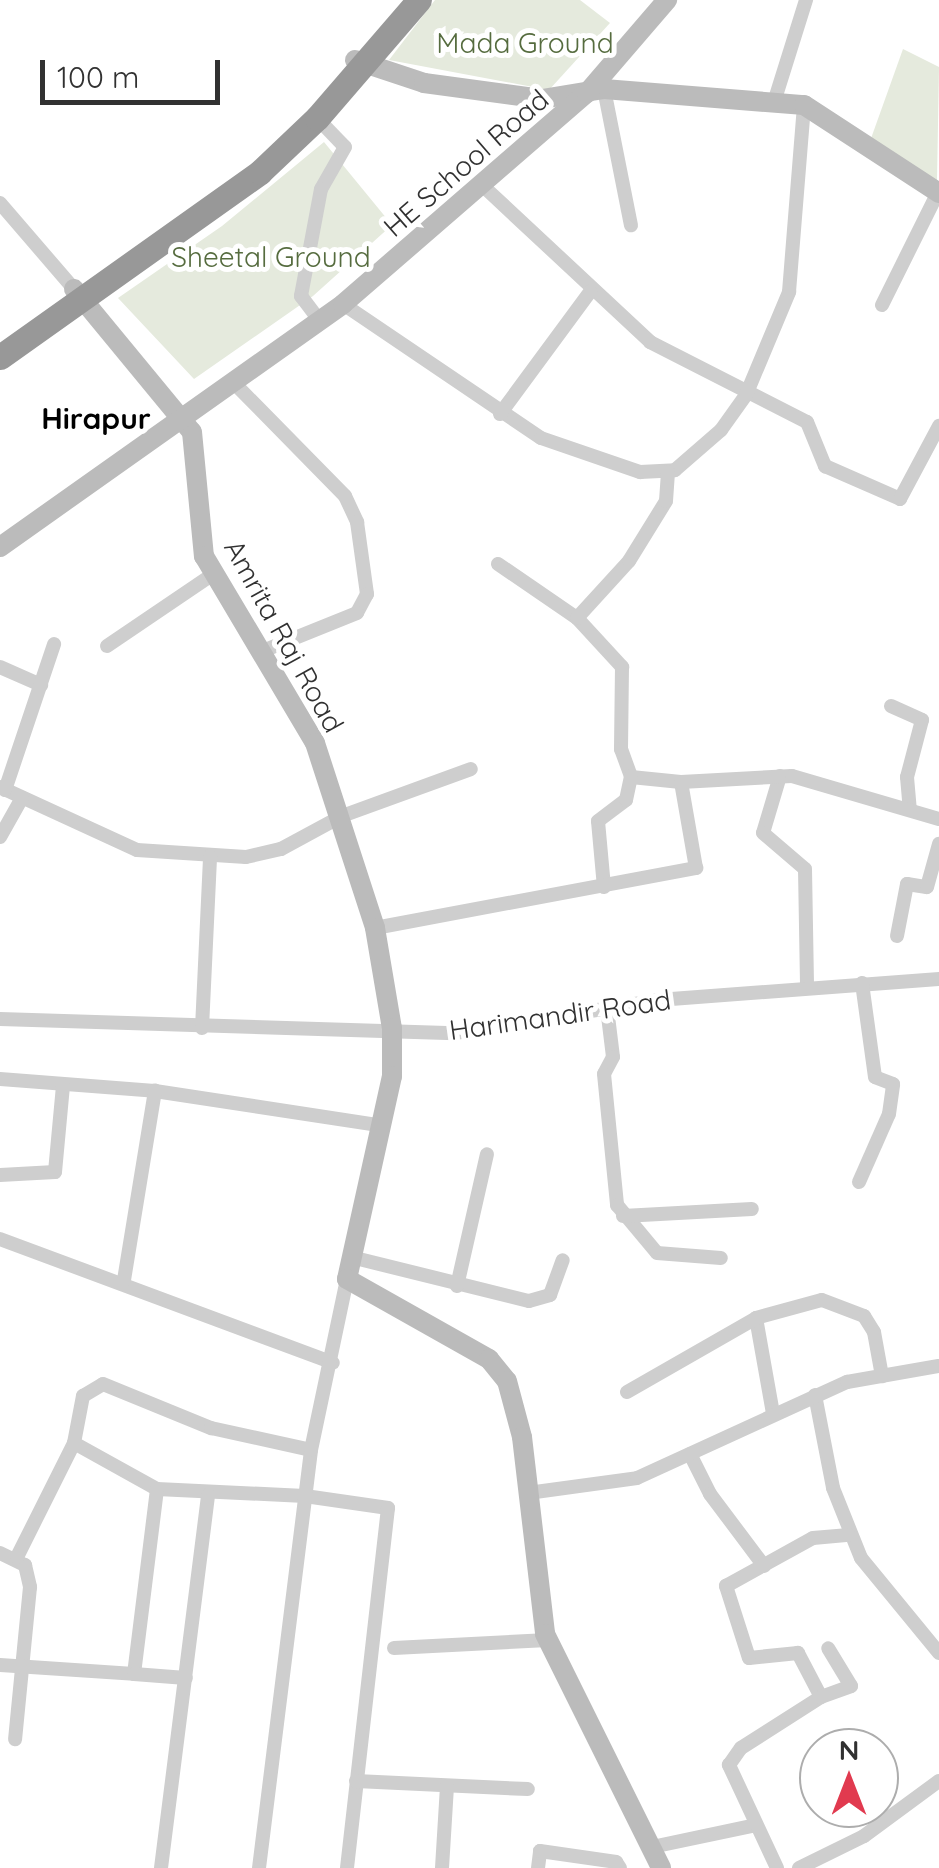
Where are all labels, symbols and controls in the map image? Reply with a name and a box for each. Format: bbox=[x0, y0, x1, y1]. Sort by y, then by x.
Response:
park label: Mada Ground bbox=[436, 26, 614, 60]
scale bar bbox=[45, 40, 225, 102]
text: 100 m bbox=[57, 58, 139, 96]
street label: HE School Road bbox=[377, 82, 555, 244]
park label: Sheetal Ground bbox=[171, 240, 371, 274]
district label: Hirapur bbox=[41, 400, 151, 436]
street label: Amrita Raj Road bbox=[217, 534, 351, 738]
street label: Harimandir Road bbox=[447, 983, 673, 1047]
north arrow bbox=[799, 1728, 899, 1828]
text: N bbox=[839, 1732, 859, 1767]

